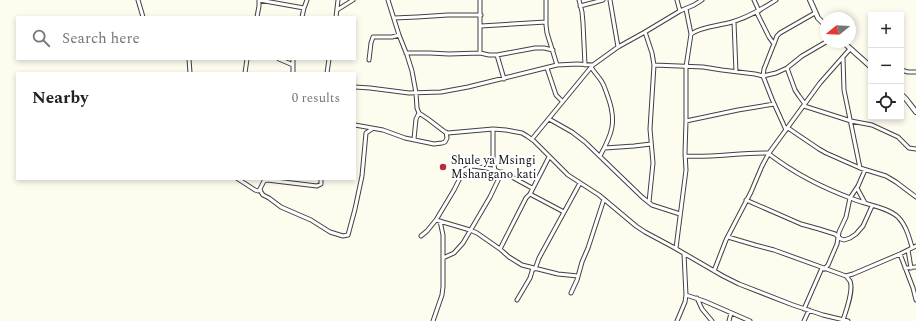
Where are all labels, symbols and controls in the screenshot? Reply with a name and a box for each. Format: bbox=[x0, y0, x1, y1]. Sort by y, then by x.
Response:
north arrow bbox=[820, 12, 856, 48]
map controls bbox=[868, 12, 904, 120]
button: + bbox=[868, 12, 904, 48]
search box bbox=[16, 16, 356, 60]
icon: search bbox=[30, 27, 52, 49]
text: Search here bbox=[62, 27, 140, 50]
button: − bbox=[868, 48, 904, 84]
button: locate bbox=[868, 84, 904, 120]
text: Nearby bbox=[32, 85, 88, 111]
text: 0 results bbox=[292, 88, 340, 108]
place label: Shule ya Msingi Mshangano kati bbox=[451, 151, 537, 184]
marker: Shule ya Msingi Mshangano kati bbox=[438, 162, 448, 172]

